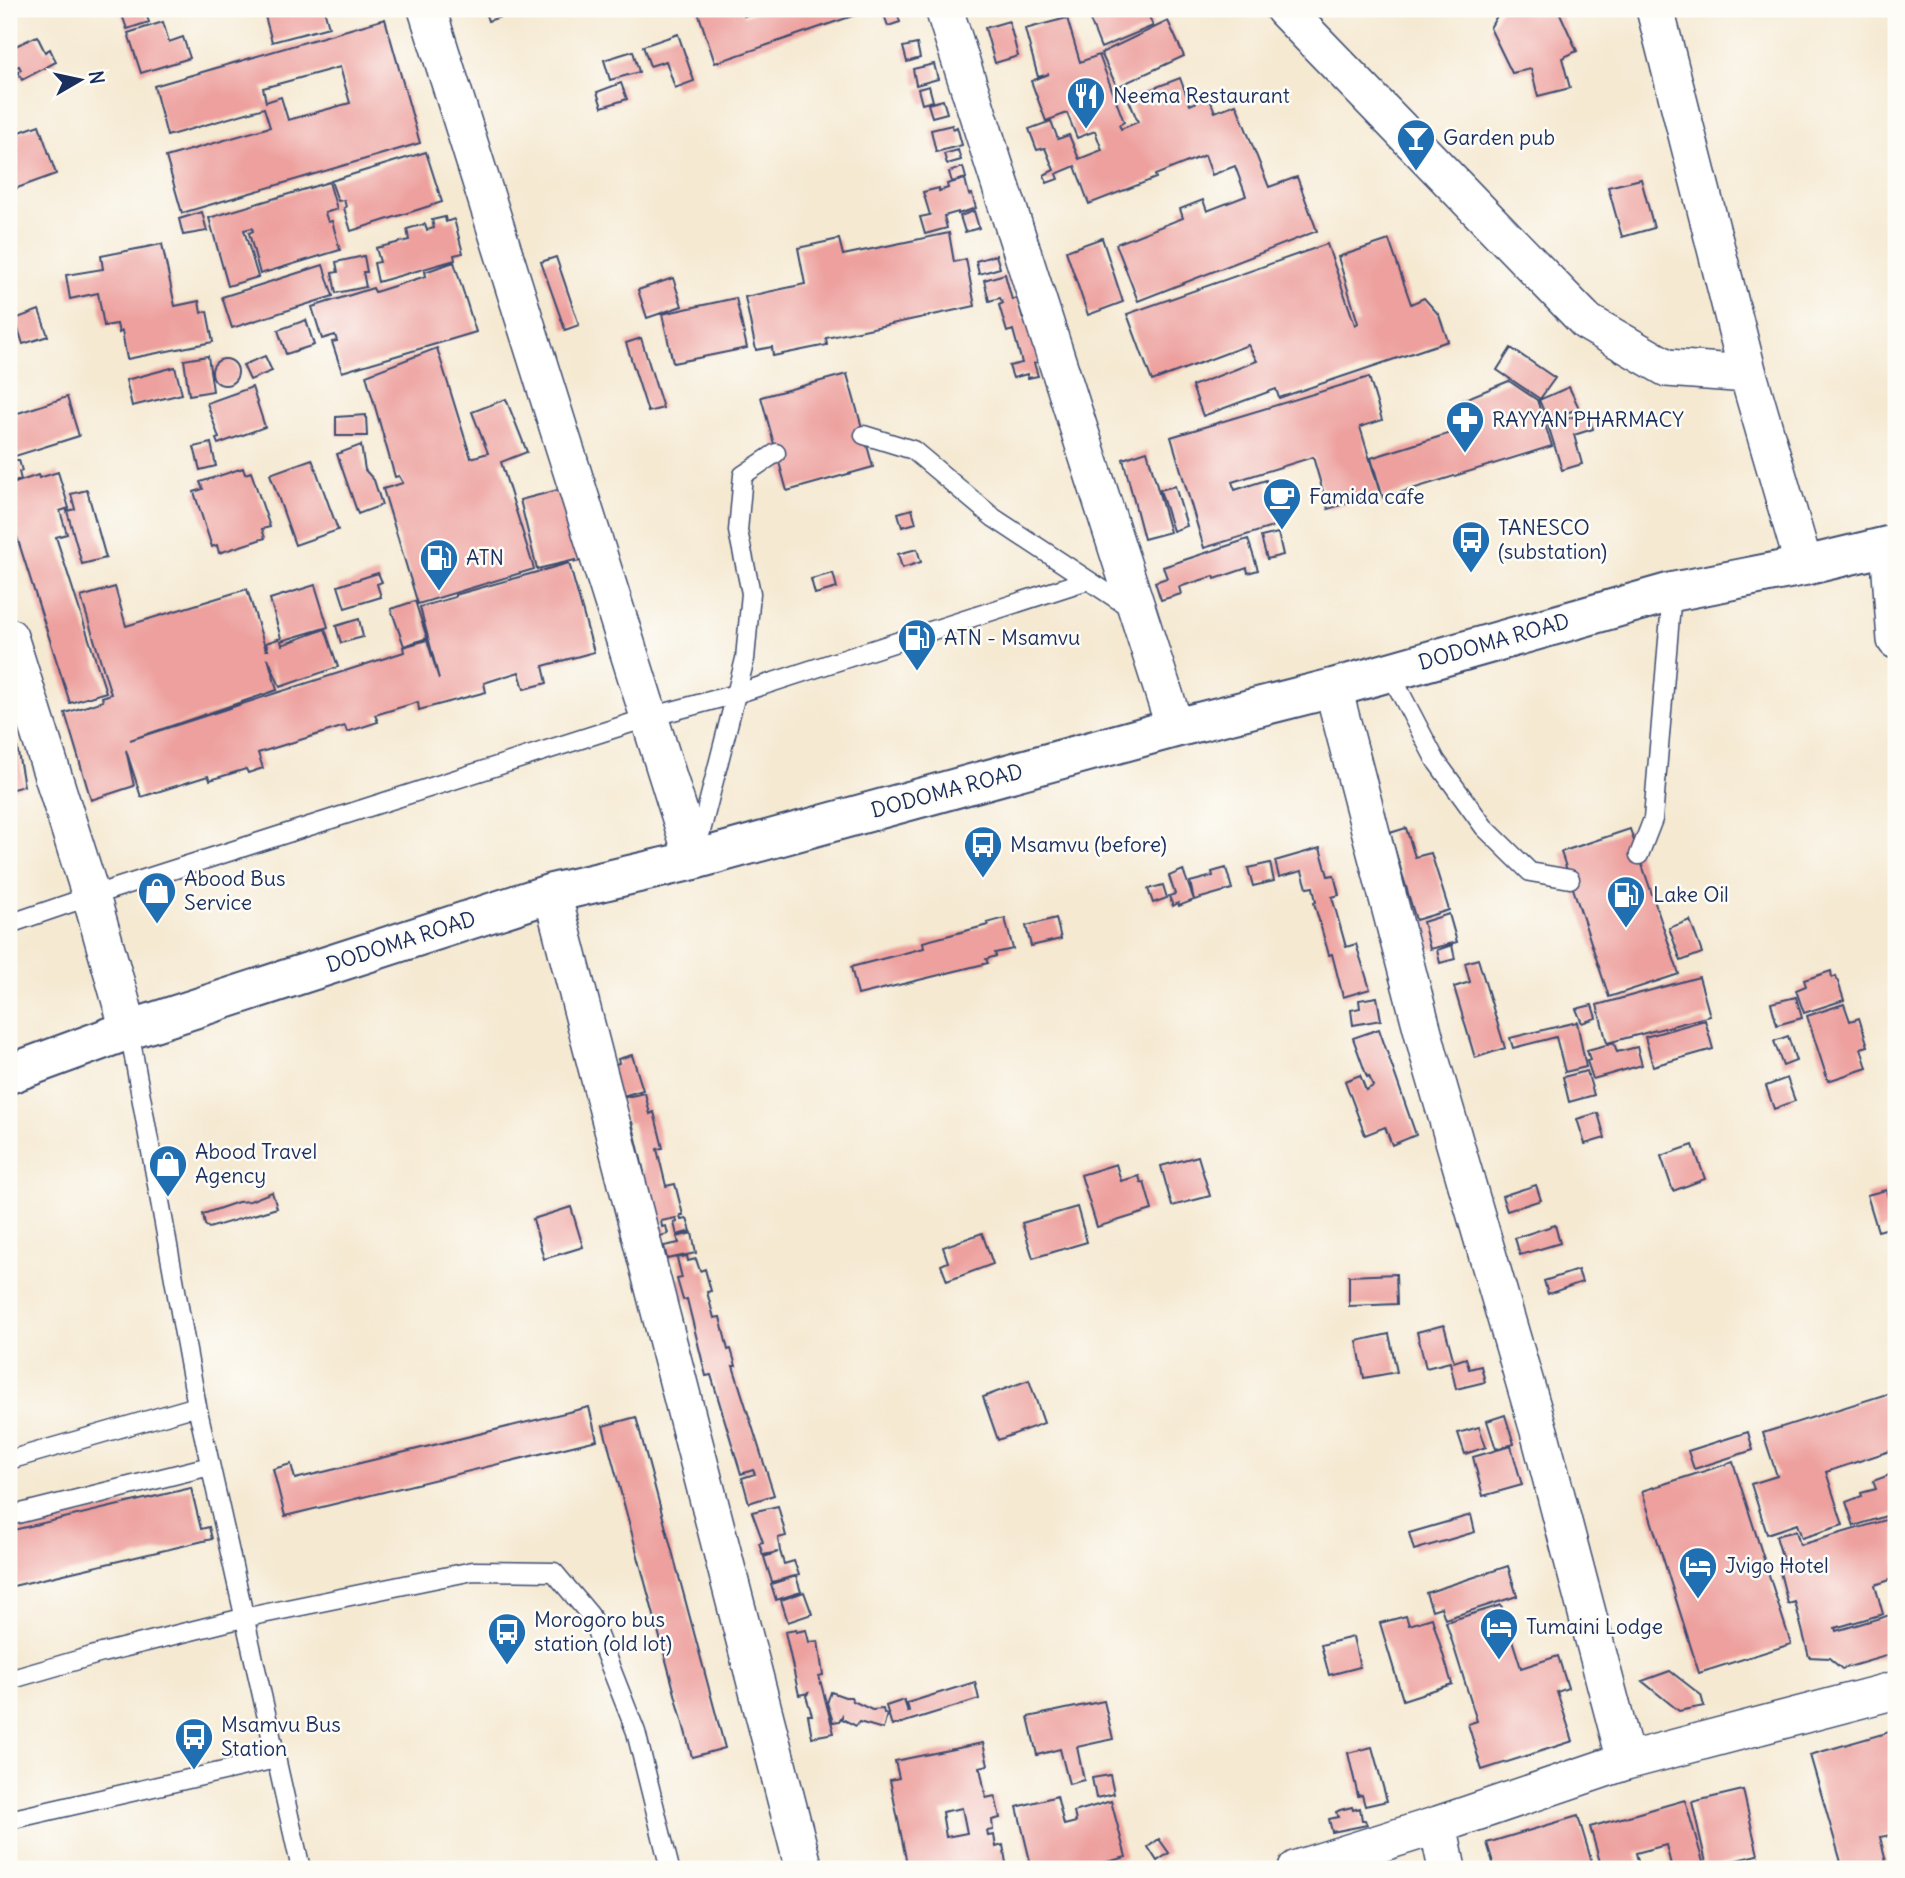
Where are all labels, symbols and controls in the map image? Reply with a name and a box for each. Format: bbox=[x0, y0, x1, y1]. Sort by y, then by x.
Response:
north arrow bbox=[46, 46, 116, 116]
text: N bbox=[84, 69, 110, 86]
restaurant icon: Neema Restaurant bbox=[1065, 75, 1107, 130]
place label: Neema Restaurant bbox=[1113, 82, 1290, 109]
bar icon: Garden pub bbox=[1395, 117, 1437, 172]
place label: Garden pub bbox=[1443, 124, 1555, 151]
pharmacy icon: RAYYAN PHARMACY bbox=[1444, 399, 1486, 454]
place label: RAYYAN PHARMACY bbox=[1492, 406, 1684, 433]
cafe icon: Famida cafe bbox=[1261, 476, 1303, 531]
place label: Famida cafe bbox=[1309, 483, 1425, 510]
place label: TANESCO (substation) bbox=[1498, 514, 1607, 565]
bus stop icon: TANESCO (substation) bbox=[1450, 519, 1492, 574]
fuel station icon: ATN bbox=[418, 537, 460, 592]
place label: ATN bbox=[466, 544, 504, 571]
street label: DODOMA ROAD bbox=[1415, 607, 1572, 676]
fuel station icon: ATN - Msamvu bbox=[896, 617, 938, 672]
place label: ATN - Msamvu bbox=[944, 624, 1080, 651]
street label: DODOMA ROAD bbox=[868, 757, 1026, 824]
bus stop icon: Msamvu (before) bbox=[962, 824, 1004, 879]
place label: Msamvu (before) bbox=[1010, 831, 1167, 858]
place label: Abood Bus Service bbox=[184, 865, 286, 916]
shop icon: Abood Bus Service bbox=[136, 870, 178, 925]
fuel station icon: Lake Oil bbox=[1605, 874, 1647, 929]
place label: Lake Oil bbox=[1653, 881, 1729, 908]
street label: DODOMA ROAD bbox=[323, 905, 479, 978]
place label: Abood Travel Agency bbox=[195, 1138, 317, 1189]
shop icon: Abood Travel Agency bbox=[147, 1143, 189, 1198]
hotel icon: Jvigo Hotel bbox=[1677, 1545, 1719, 1600]
place label: Jvigo Hotel bbox=[1725, 1552, 1829, 1579]
place label: Morogoro bus station (old lot) bbox=[534, 1606, 672, 1657]
hotel icon: Tumaini Lodge bbox=[1478, 1606, 1520, 1661]
bus stop icon: Morogoro bus station (old lot) bbox=[486, 1611, 528, 1666]
place label: Tumaini Lodge bbox=[1526, 1613, 1663, 1640]
place label: Msamvu Bus Station bbox=[221, 1711, 341, 1762]
bus stop icon: Msamvu Bus Station bbox=[173, 1716, 215, 1771]

